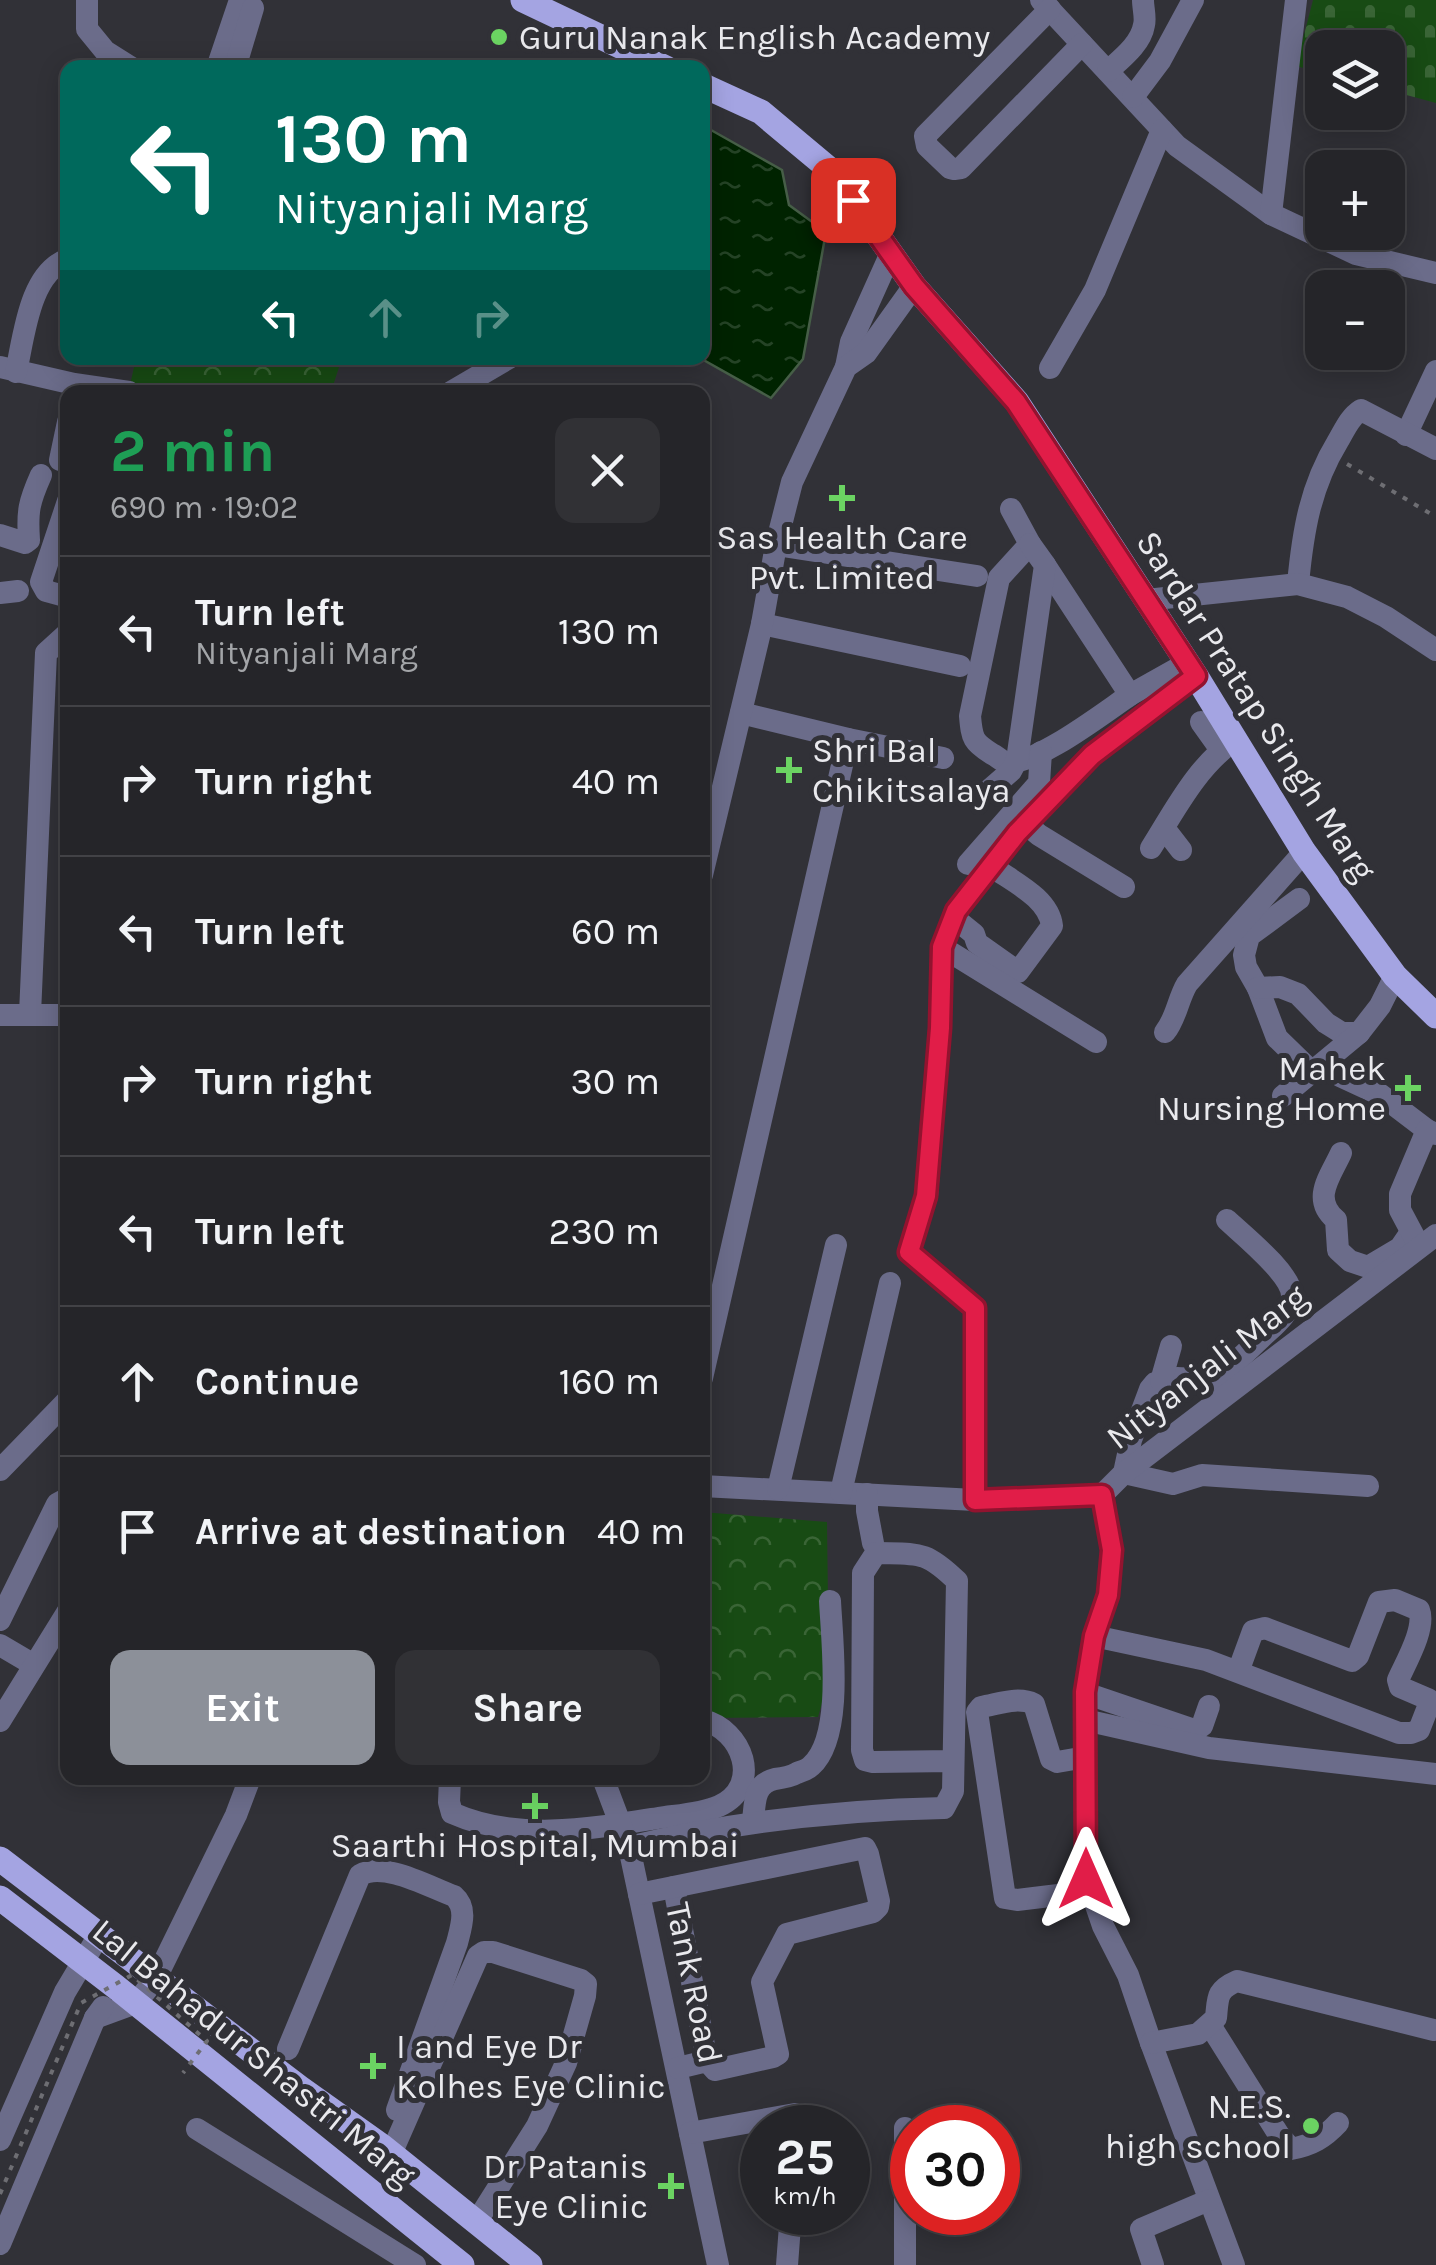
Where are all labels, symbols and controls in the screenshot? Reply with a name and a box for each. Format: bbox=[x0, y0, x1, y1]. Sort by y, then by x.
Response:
place label: Guru Nanak English Academy bbox=[519, 17, 990, 58]
marker: Guru Nanak English Academy bbox=[488, 26, 510, 48]
map controls bbox=[1305, 30, 1405, 370]
button: layers bbox=[1305, 30, 1405, 130]
text: 130 m bbox=[275, 98, 472, 180]
icon: left bbox=[110, 100, 240, 230]
button: + bbox=[1305, 150, 1405, 250]
pin bbox=[811, 158, 896, 243]
icon: arrive bbox=[826, 173, 881, 228]
text: Nityanjali Marg bbox=[275, 182, 588, 234]
button: − bbox=[1305, 270, 1405, 370]
icon: left bbox=[253, 290, 308, 345]
icon: ahead bbox=[358, 290, 413, 345]
icon: right bbox=[463, 290, 518, 345]
text: 2 min bbox=[110, 416, 275, 486]
button: close bbox=[555, 418, 660, 523]
marker: Sas Health Care Pvt. Limited bbox=[829, 485, 855, 511]
text: 690 m · 19:02 bbox=[110, 489, 298, 526]
place label: Sas Health Care Pvt. Limited bbox=[716, 517, 968, 598]
street label: Sardar Pratap Singh Marg bbox=[1127, 523, 1385, 889]
text: Turn left bbox=[195, 590, 345, 635]
icon: left bbox=[110, 604, 165, 659]
text: 130 m bbox=[558, 609, 660, 654]
text: Nityanjali Marg bbox=[195, 635, 418, 672]
place label: Shri Bal Chikitsalaya bbox=[812, 730, 1011, 811]
icon: right bbox=[110, 754, 165, 809]
marker: Shri Bal Chikitsalaya bbox=[776, 757, 802, 783]
text: Turn right bbox=[195, 759, 372, 804]
text: 40 m bbox=[572, 759, 660, 804]
icon: left bbox=[110, 904, 165, 959]
text: Turn left bbox=[195, 909, 345, 954]
text: 60 m bbox=[571, 909, 660, 954]
place label: Mahek Nursing Home bbox=[1157, 1048, 1386, 1129]
icon: right bbox=[110, 1054, 165, 1109]
text: Turn right bbox=[195, 1059, 372, 1104]
text: 30 m bbox=[570, 1059, 660, 1104]
marker: Mahek Nursing Home bbox=[1395, 1075, 1421, 1101]
icon: left bbox=[110, 1204, 165, 1259]
text: Turn left bbox=[195, 1209, 345, 1254]
text: 230 m bbox=[548, 1209, 660, 1254]
street label: Nityanjali Marg bbox=[1098, 1276, 1316, 1458]
icon: ahead bbox=[110, 1354, 165, 1409]
text: Continue bbox=[195, 1359, 359, 1404]
text: 160 m bbox=[559, 1359, 660, 1404]
icon: arrive bbox=[110, 1504, 165, 1559]
text: Arrive at destination bbox=[195, 1509, 567, 1554]
text: 40 m bbox=[597, 1509, 685, 1554]
button: Exit bbox=[110, 1650, 375, 1765]
button: Share bbox=[395, 1650, 660, 1765]
marker: Saarthi Hospital, Mumbai bbox=[522, 1793, 548, 1819]
place label: Saarthi Hospital, Mumbai bbox=[330, 1825, 740, 1866]
position arrow bbox=[1034, 1827, 1138, 1931]
street label: Tank Road bbox=[657, 1899, 731, 2067]
street label: Lal Bahadur Shastri Marg bbox=[84, 1910, 424, 2196]
place label: I and Eye Dr Kolhes Eye Clinic bbox=[396, 2026, 666, 2107]
marker: I and Eye Dr Kolhes Eye Clinic bbox=[360, 2053, 386, 2079]
place label: N.E.S. high school bbox=[1105, 2086, 1291, 2167]
speed limit sign: 30 bbox=[890, 2105, 1020, 2235]
marker: N.E.S. high school bbox=[1300, 2115, 1322, 2137]
text: 25 bbox=[775, 2128, 835, 2187]
place label: Dr Patanis Eye Clinic bbox=[483, 2146, 648, 2227]
marker: Dr Patanis Eye Clinic bbox=[658, 2173, 684, 2199]
text: km/h bbox=[773, 2181, 837, 2210]

